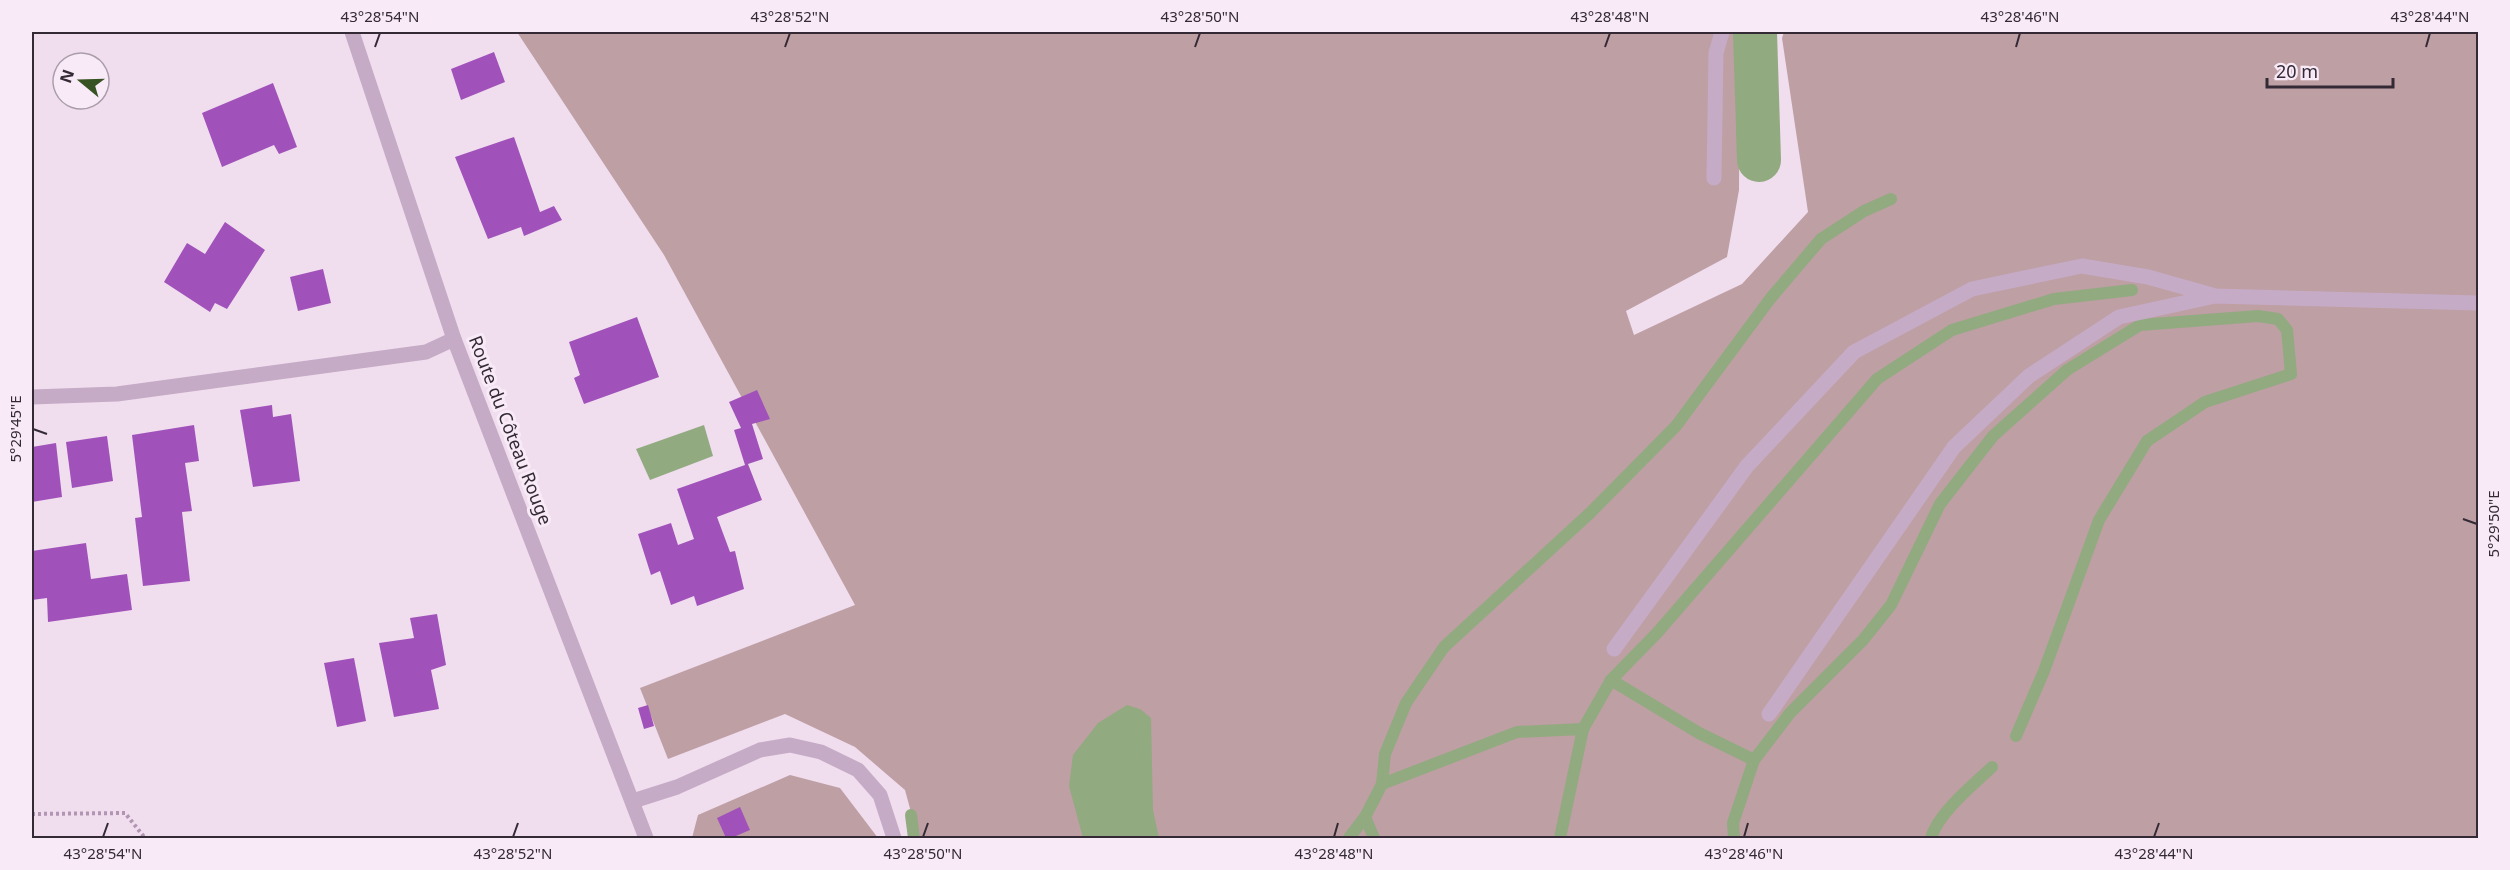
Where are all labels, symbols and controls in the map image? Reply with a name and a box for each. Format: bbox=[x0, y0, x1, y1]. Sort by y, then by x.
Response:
text: 43°28'54"N bbox=[341, 6, 419, 26]
text: 43°28'52"N bbox=[751, 6, 829, 26]
text: 43°28'50"N bbox=[1161, 6, 1239, 26]
text: 43°28'48"N bbox=[1571, 6, 1649, 26]
text: 43°28'46"N bbox=[1981, 6, 2059, 26]
text: 43°28'44"N bbox=[2391, 6, 2469, 26]
north arrow bbox=[51, 51, 111, 111]
scale bar bbox=[2267, 51, 2393, 89]
text: 20 m bbox=[2276, 59, 2318, 83]
text: N bbox=[54, 66, 79, 86]
street label: Route du Côteau Rouge bbox=[464, 332, 558, 528]
text: 5°29'45"E bbox=[5, 395, 25, 463]
text: 5°29'50"E bbox=[2483, 490, 2503, 558]
text: 43°28'54"N bbox=[64, 843, 142, 863]
text: 43°28'52"N bbox=[474, 843, 552, 863]
text: 43°28'50"N bbox=[884, 843, 962, 863]
text: 43°28'48"N bbox=[1295, 843, 1373, 863]
text: 43°28'46"N bbox=[1705, 843, 1783, 863]
text: 43°28'44"N bbox=[2115, 843, 2193, 863]

